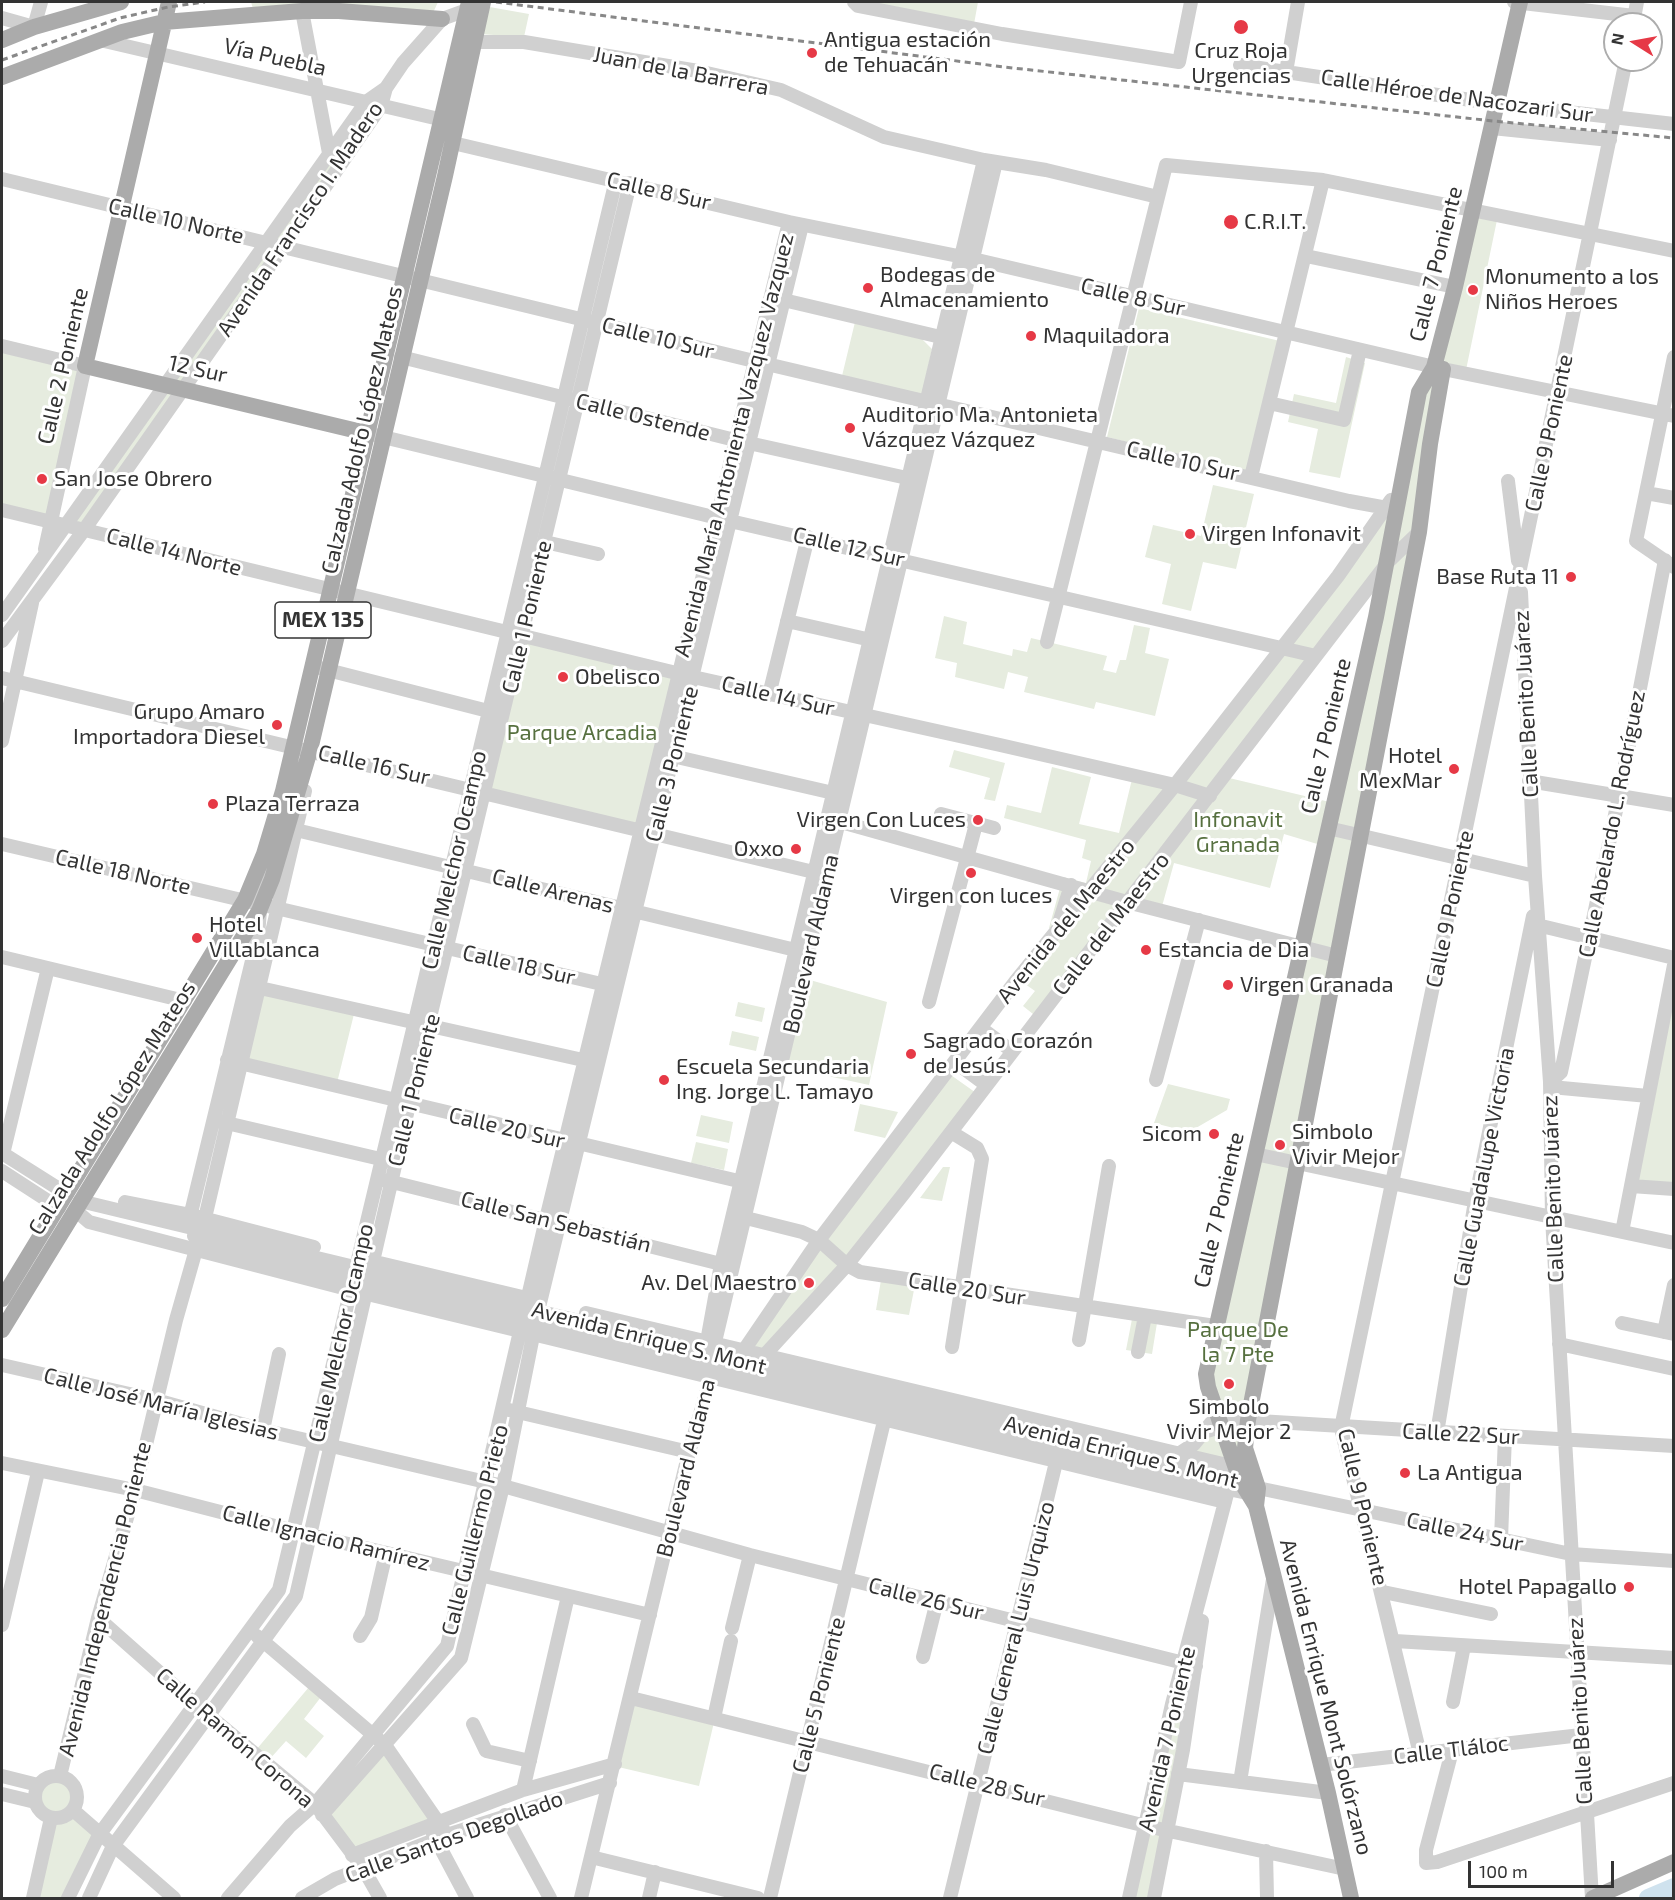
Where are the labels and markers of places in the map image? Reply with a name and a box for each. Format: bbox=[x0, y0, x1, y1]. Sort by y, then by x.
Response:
marker: Cruz Roja Urgencias bbox=[1232, 18, 1250, 36]
place label: Antigua estación de Tehuacán bbox=[824, 27, 991, 78]
place label: Cruz Roja Urgencias bbox=[1191, 38, 1291, 90]
marker: Antigua estación de Tehuacán bbox=[805, 46, 819, 60]
place label: C.R.I.T. bbox=[1244, 209, 1306, 235]
marker: C.R.I.T. bbox=[1222, 213, 1240, 231]
place label: Bodegas de Almacenamiento bbox=[880, 262, 1049, 314]
place label: Monumento a los Niños Heroes bbox=[1485, 264, 1659, 316]
marker: Bodegas de Almacenamiento bbox=[861, 281, 875, 295]
marker: Monumento a los Niños Heroes bbox=[1466, 283, 1480, 297]
place label: Maquiladora bbox=[1043, 323, 1170, 349]
marker: Maquiladora bbox=[1024, 329, 1038, 343]
place label: Auditorio Ma. Antonieta Vázquez Vázquez bbox=[862, 402, 1098, 454]
marker: Auditorio Ma. Antonieta Vázquez Vázquez bbox=[843, 421, 857, 435]
place label: San Jose Obrero bbox=[54, 466, 213, 492]
marker: San Jose Obrero bbox=[35, 472, 49, 486]
place label: Virgen Infonavit bbox=[1202, 521, 1361, 547]
marker: Virgen Infonavit bbox=[1183, 527, 1197, 541]
place label: Base Ruta 11 bbox=[1436, 564, 1559, 590]
marker: Base Ruta 11 bbox=[1564, 570, 1578, 584]
place label: Obelisco bbox=[575, 664, 660, 690]
marker: Obelisco bbox=[556, 670, 570, 684]
place label: Grupo Amaro Importadora Diesel bbox=[73, 699, 265, 750]
marker: Grupo Amaro Importadora Diesel bbox=[270, 718, 284, 732]
place label: Hotel MexMar bbox=[1359, 743, 1442, 794]
marker: Hotel MexMar bbox=[1447, 762, 1461, 776]
place label: Plaza Terraza bbox=[225, 791, 360, 817]
marker: Plaza Terraza bbox=[206, 797, 220, 811]
place label: Virgen Con Luces bbox=[797, 807, 966, 833]
marker: Virgen Con Luces bbox=[971, 813, 985, 827]
place label: Oxxo bbox=[734, 836, 784, 862]
marker: Oxxo bbox=[789, 842, 803, 856]
marker: Virgen con luces bbox=[964, 866, 978, 880]
place label: Virgen con luces bbox=[890, 883, 1052, 909]
place label: Hotel Villablanca bbox=[209, 912, 320, 963]
marker: Hotel Villablanca bbox=[190, 931, 204, 945]
place label: Estancia de Dia bbox=[1158, 937, 1309, 963]
marker: Estancia de Dia bbox=[1139, 943, 1153, 957]
place label: Virgen Granada bbox=[1240, 972, 1394, 998]
marker: Virgen Granada bbox=[1221, 978, 1235, 992]
place label: Sagrado Corazón de Jesús. bbox=[923, 1028, 1093, 1080]
marker: Sagrado Corazón de Jesús. bbox=[904, 1047, 918, 1061]
place label: Escuela Secundaria Ing. Jorge L. Tamayo bbox=[676, 1054, 874, 1106]
marker: Escuela Secundaria Ing. Jorge L. Tamayo bbox=[657, 1073, 671, 1087]
place label: Simbolo Vivir Mejor bbox=[1292, 1119, 1400, 1170]
place label: Sicom bbox=[1142, 1121, 1202, 1147]
marker: Sicom bbox=[1207, 1127, 1221, 1141]
marker: Simbolo Vivir Mejor bbox=[1273, 1138, 1287, 1152]
place label: Av. Del Maestro bbox=[641, 1270, 797, 1296]
marker: Av. Del Maestro bbox=[802, 1276, 816, 1290]
marker: Simbolo Vivir Mejor 2 bbox=[1222, 1377, 1236, 1391]
place label: Simbolo Vivir Mejor 2 bbox=[1167, 1394, 1291, 1446]
place label: La Antigua bbox=[1417, 1460, 1522, 1486]
marker: La Antigua bbox=[1398, 1466, 1412, 1480]
place label: Hotel Papagallo bbox=[1459, 1574, 1617, 1600]
marker: Hotel Papagallo bbox=[1622, 1580, 1636, 1594]

